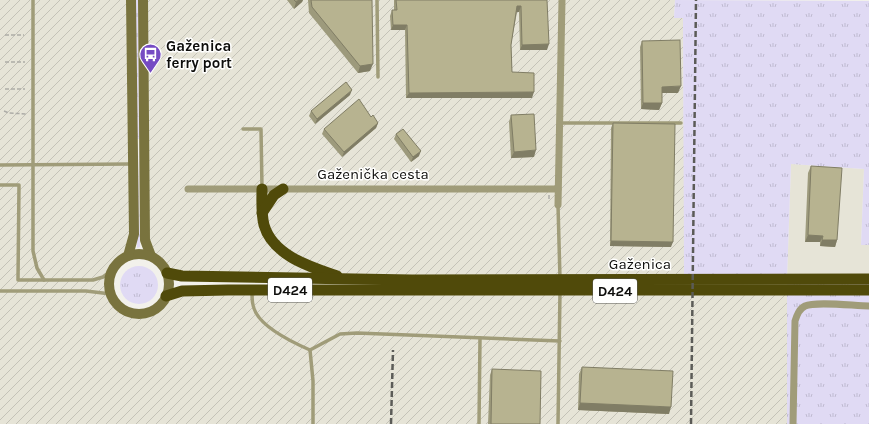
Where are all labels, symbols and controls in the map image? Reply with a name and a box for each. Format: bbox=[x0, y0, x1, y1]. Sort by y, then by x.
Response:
place label: Gaženica ferry port bbox=[166, 37, 232, 72]
bus stop icon: Gaženica ferry port bbox=[137, 42, 163, 75]
street label: Gaženička cesta bbox=[317, 165, 429, 183]
street label: Gaženica bbox=[609, 255, 671, 273]
road number: D424 bbox=[268, 278, 312, 302]
road number: D424 bbox=[593, 279, 637, 303]

